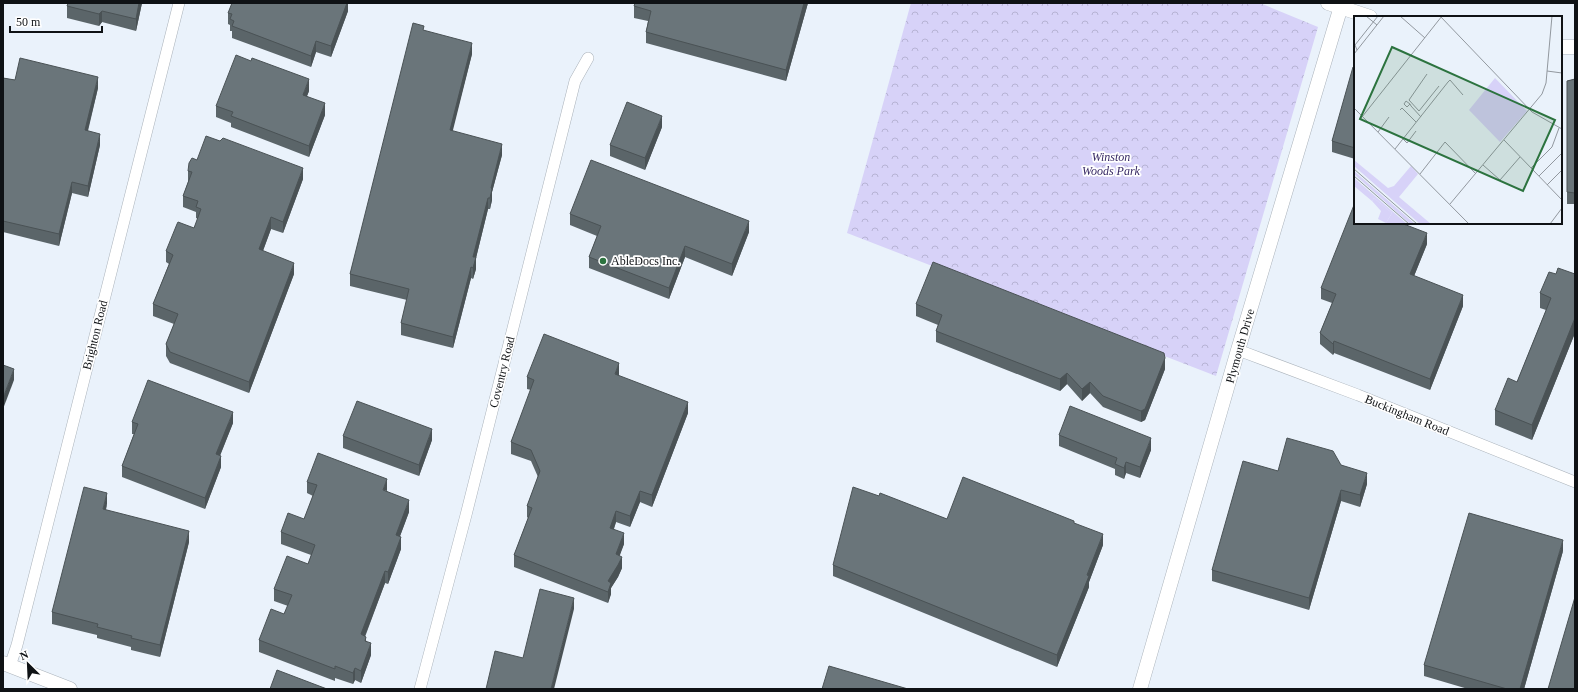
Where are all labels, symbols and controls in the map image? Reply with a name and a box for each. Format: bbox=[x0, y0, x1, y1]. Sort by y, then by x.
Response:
scale bar bbox=[10, 8, 102, 34]
text: 50 m bbox=[16, 15, 41, 29]
inset map bbox=[1354, 16, 1562, 224]
park label: Winston Woods Park bbox=[1082, 150, 1141, 178]
place label: AbleDocs Inc. bbox=[611, 254, 680, 268]
marker: AbleDocs Inc. bbox=[598, 256, 608, 266]
street label: Brighton Road bbox=[80, 299, 110, 371]
street label: Plymouth Drive bbox=[1223, 307, 1257, 385]
street label: Coventry Road bbox=[486, 335, 518, 409]
street label: Buckingham Road bbox=[1363, 392, 1451, 438]
north arrow bbox=[8, 644, 48, 684]
text: N bbox=[18, 648, 30, 662]

